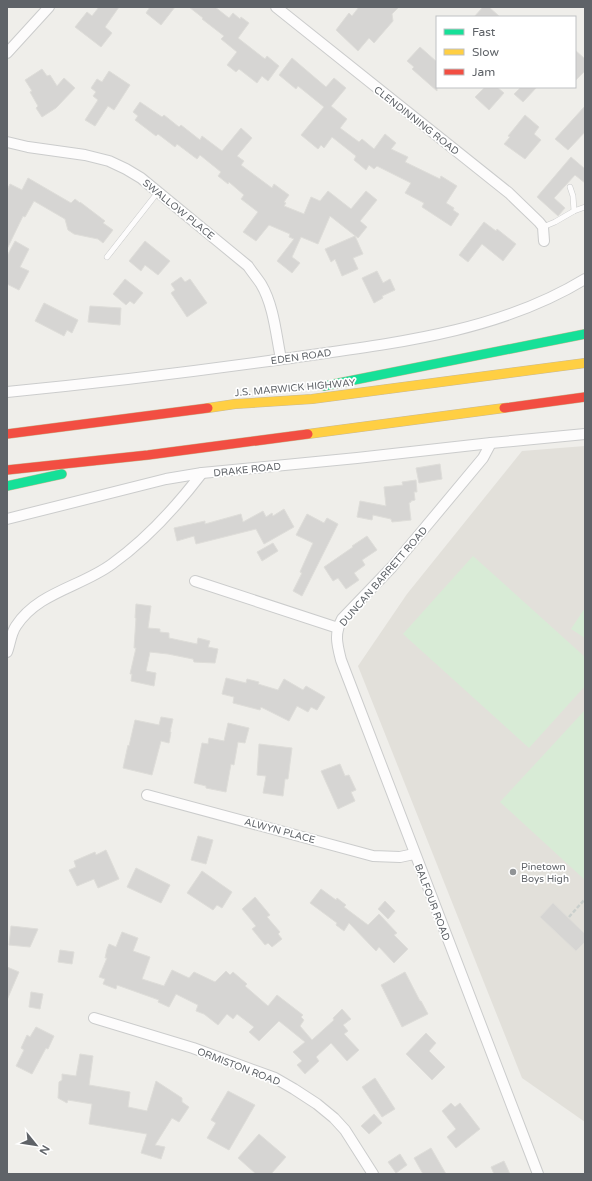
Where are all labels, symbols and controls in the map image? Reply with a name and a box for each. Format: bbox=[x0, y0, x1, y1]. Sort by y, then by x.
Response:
legend bbox=[436, 16, 576, 88]
text: Fast bbox=[472, 25, 496, 39]
text: Slow bbox=[472, 45, 499, 59]
text: Jam bbox=[472, 65, 495, 79]
street label: CLENDINNING ROAD bbox=[371, 84, 461, 158]
street label: SWALLOW PLACE bbox=[140, 177, 217, 242]
street label: EDEN ROAD bbox=[270, 347, 332, 367]
street label: J.S. MARWICK HIGHWAY bbox=[234, 377, 356, 399]
street label: DRAKE ROAD bbox=[213, 460, 281, 480]
street label: DUNCAN BARRETT ROAD bbox=[337, 524, 430, 629]
street label: ALWYN PLACE bbox=[243, 816, 317, 846]
place label: Pinetown Boys High bbox=[521, 861, 569, 885]
street label: BALFOUR ROAD bbox=[412, 862, 452, 943]
marker: Pinetown Boys High bbox=[508, 867, 518, 877]
street label: ORMISTON ROAD bbox=[195, 1046, 282, 1088]
north arrow bbox=[16, 1125, 56, 1165]
text: N bbox=[36, 1143, 52, 1157]

